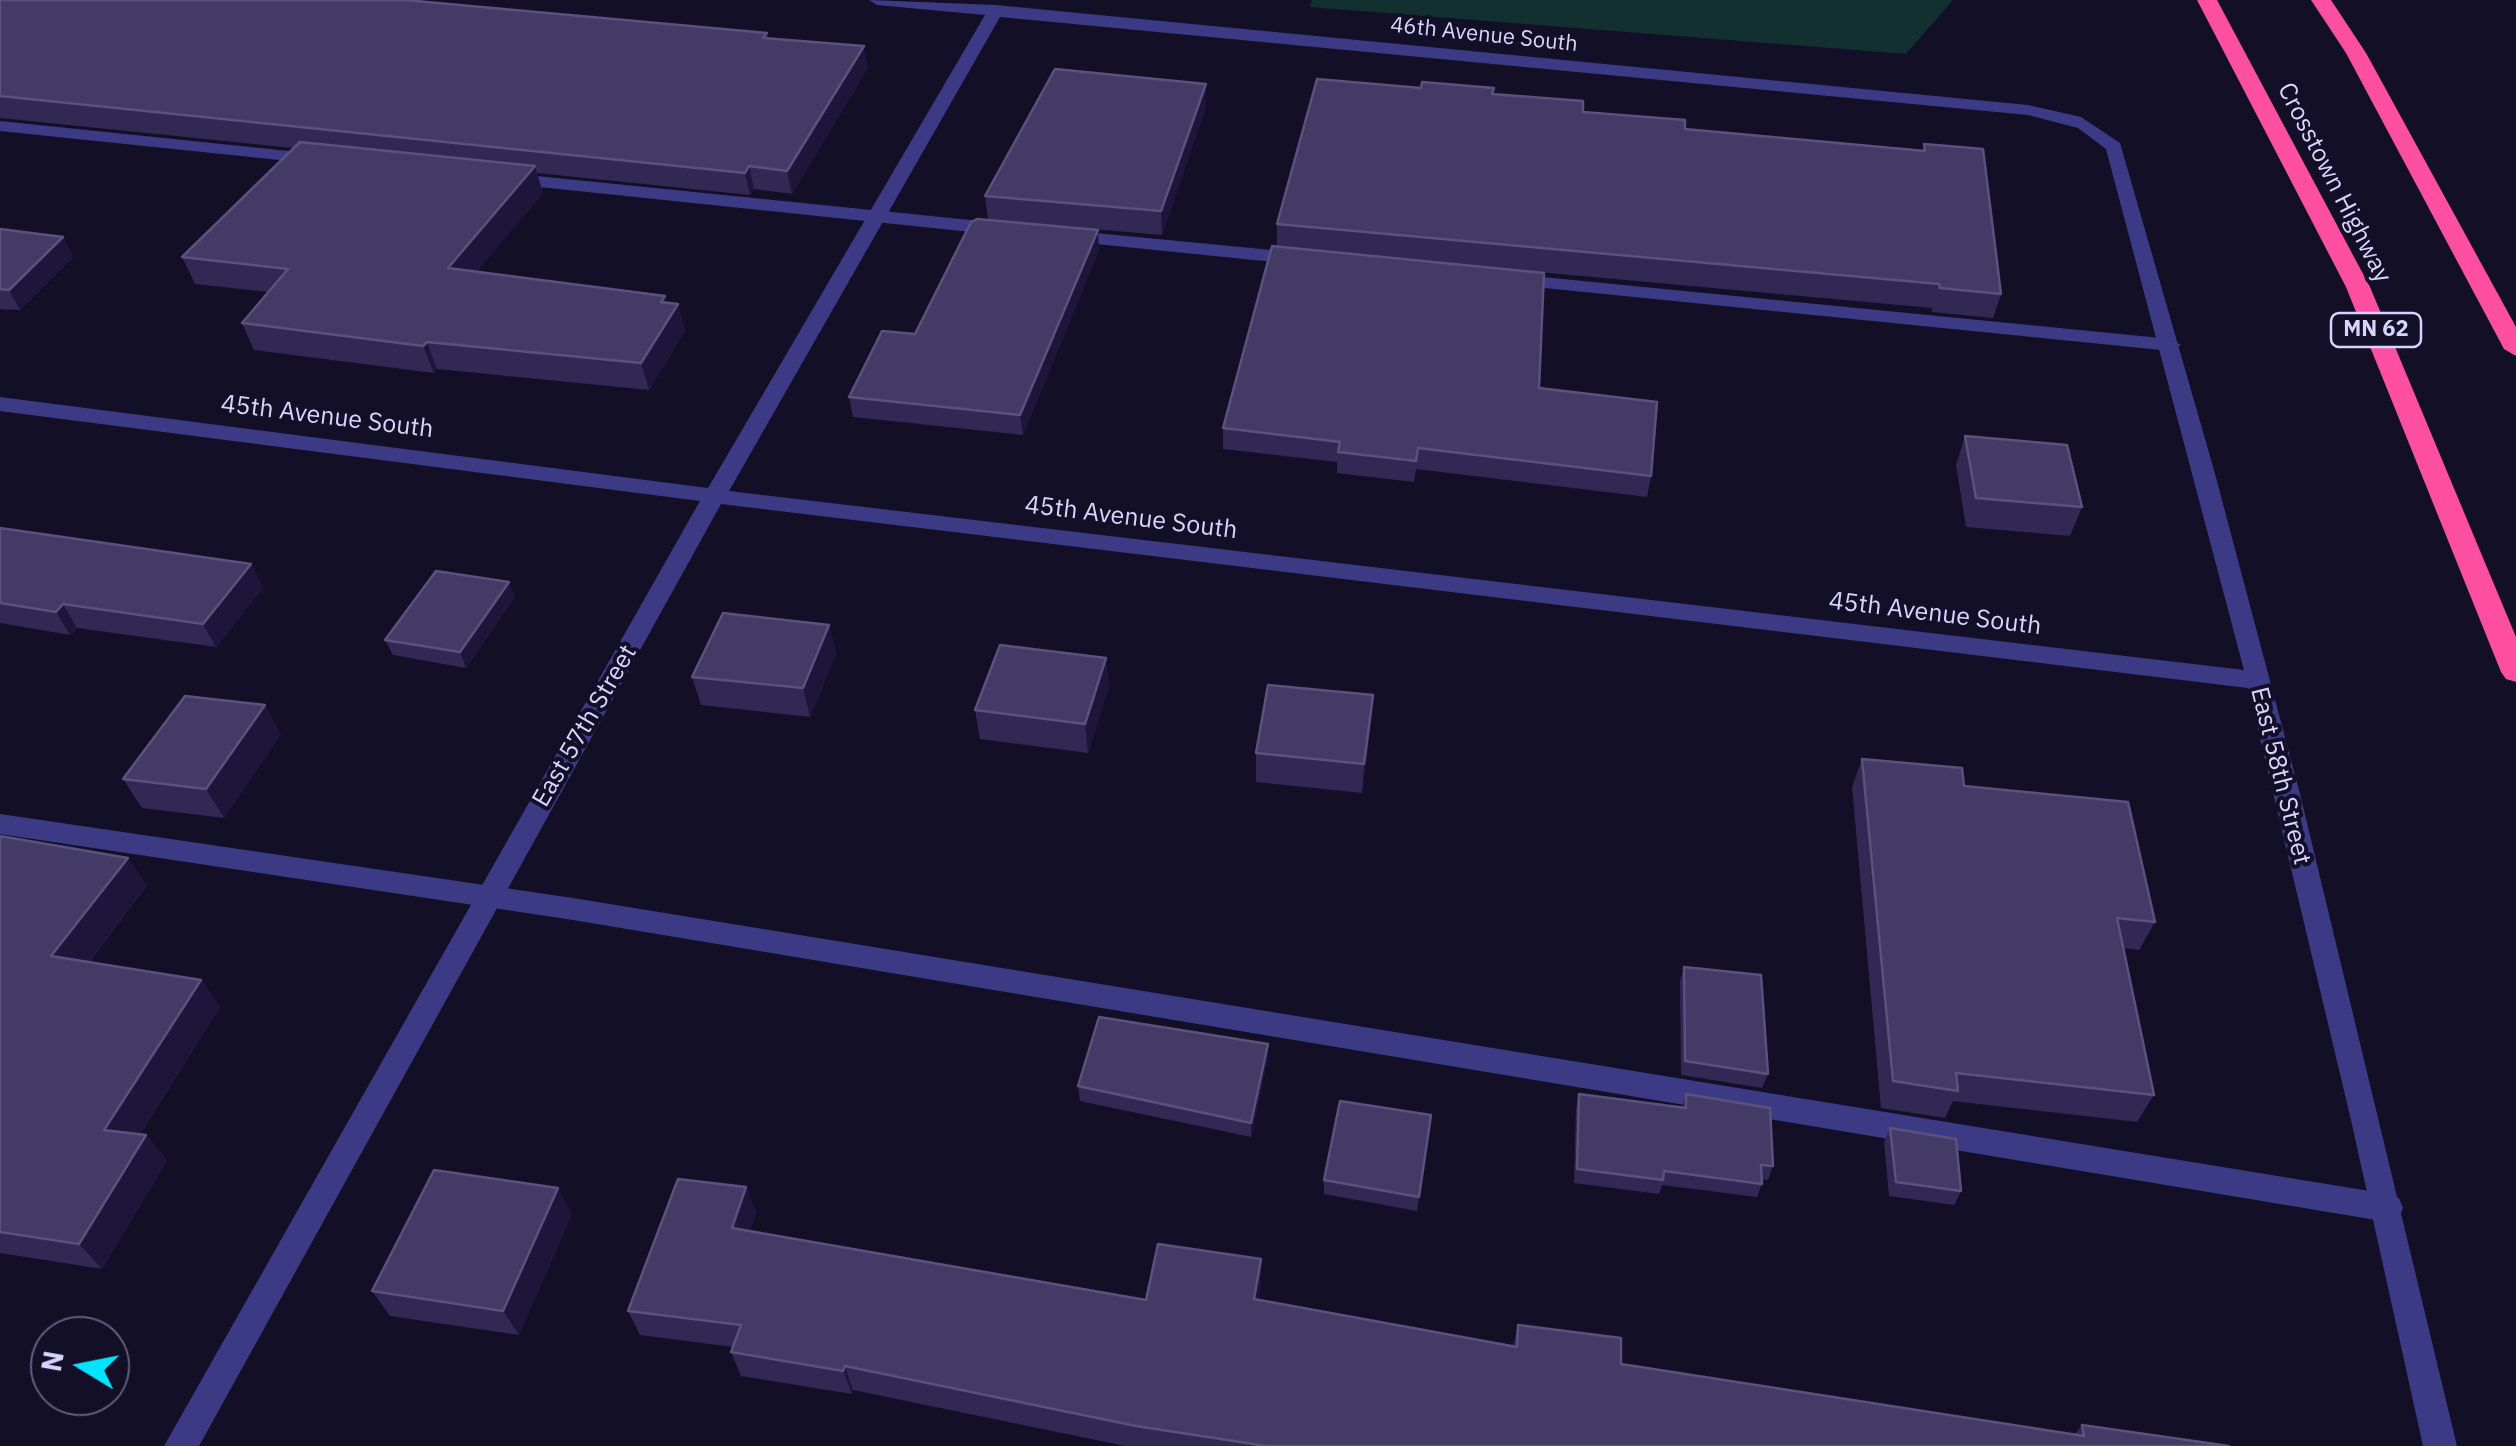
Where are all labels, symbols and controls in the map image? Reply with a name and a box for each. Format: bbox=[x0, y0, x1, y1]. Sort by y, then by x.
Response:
street label: 46th Avenue South bbox=[1389, 12, 1579, 58]
street label: Crosstown Highway bbox=[2271, 78, 2397, 288]
road number: MN 62 bbox=[2331, 313, 2421, 347]
street label: 45th Avenue South bbox=[219, 389, 435, 445]
street label: 45th Avenue South bbox=[1023, 490, 1239, 546]
street label: 45th Avenue South bbox=[1827, 586, 2043, 642]
street label: East 57th Street bbox=[526, 640, 644, 812]
street label: East 58th Street bbox=[2243, 684, 2317, 868]
north arrow bbox=[30, 1316, 130, 1416]
text: N bbox=[32, 1348, 72, 1374]

